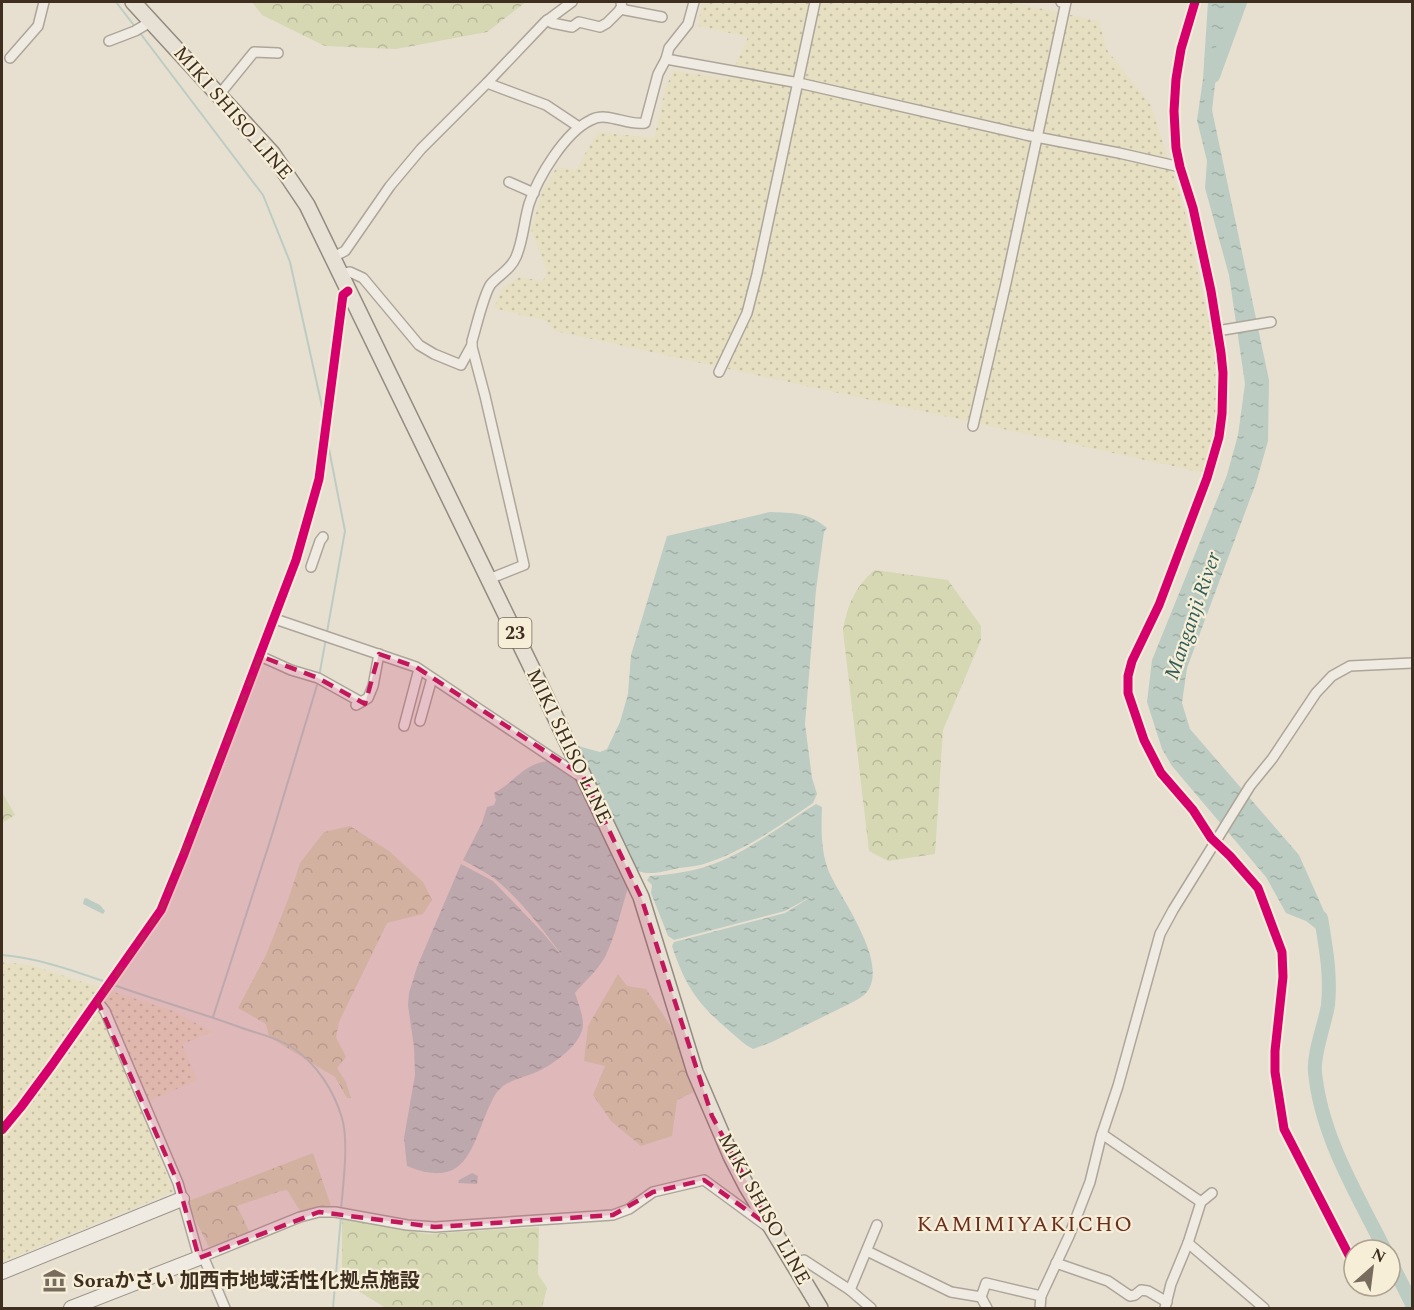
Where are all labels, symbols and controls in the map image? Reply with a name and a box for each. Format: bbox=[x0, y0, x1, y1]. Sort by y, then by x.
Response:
street label: MIKI SHISO LINE bbox=[166, 39, 300, 187]
water label: Manganji River bbox=[1156, 547, 1230, 684]
road number: 23 bbox=[498, 618, 532, 648]
street label: MIKI SHISO LINE bbox=[518, 663, 620, 829]
street label: MIKI SHISO LINE bbox=[710, 1128, 818, 1290]
district label: KAMIMIYAKICHO bbox=[917, 1208, 1134, 1241]
north arrow bbox=[1342, 1238, 1402, 1298]
text: N bbox=[1367, 1242, 1390, 1269]
place label: Soraかさい 加西市地域活性化拠点施設 bbox=[73, 1266, 420, 1296]
museum icon: Soraかさい 加西市地域活性化拠点施設 bbox=[42, 1268, 68, 1294]

